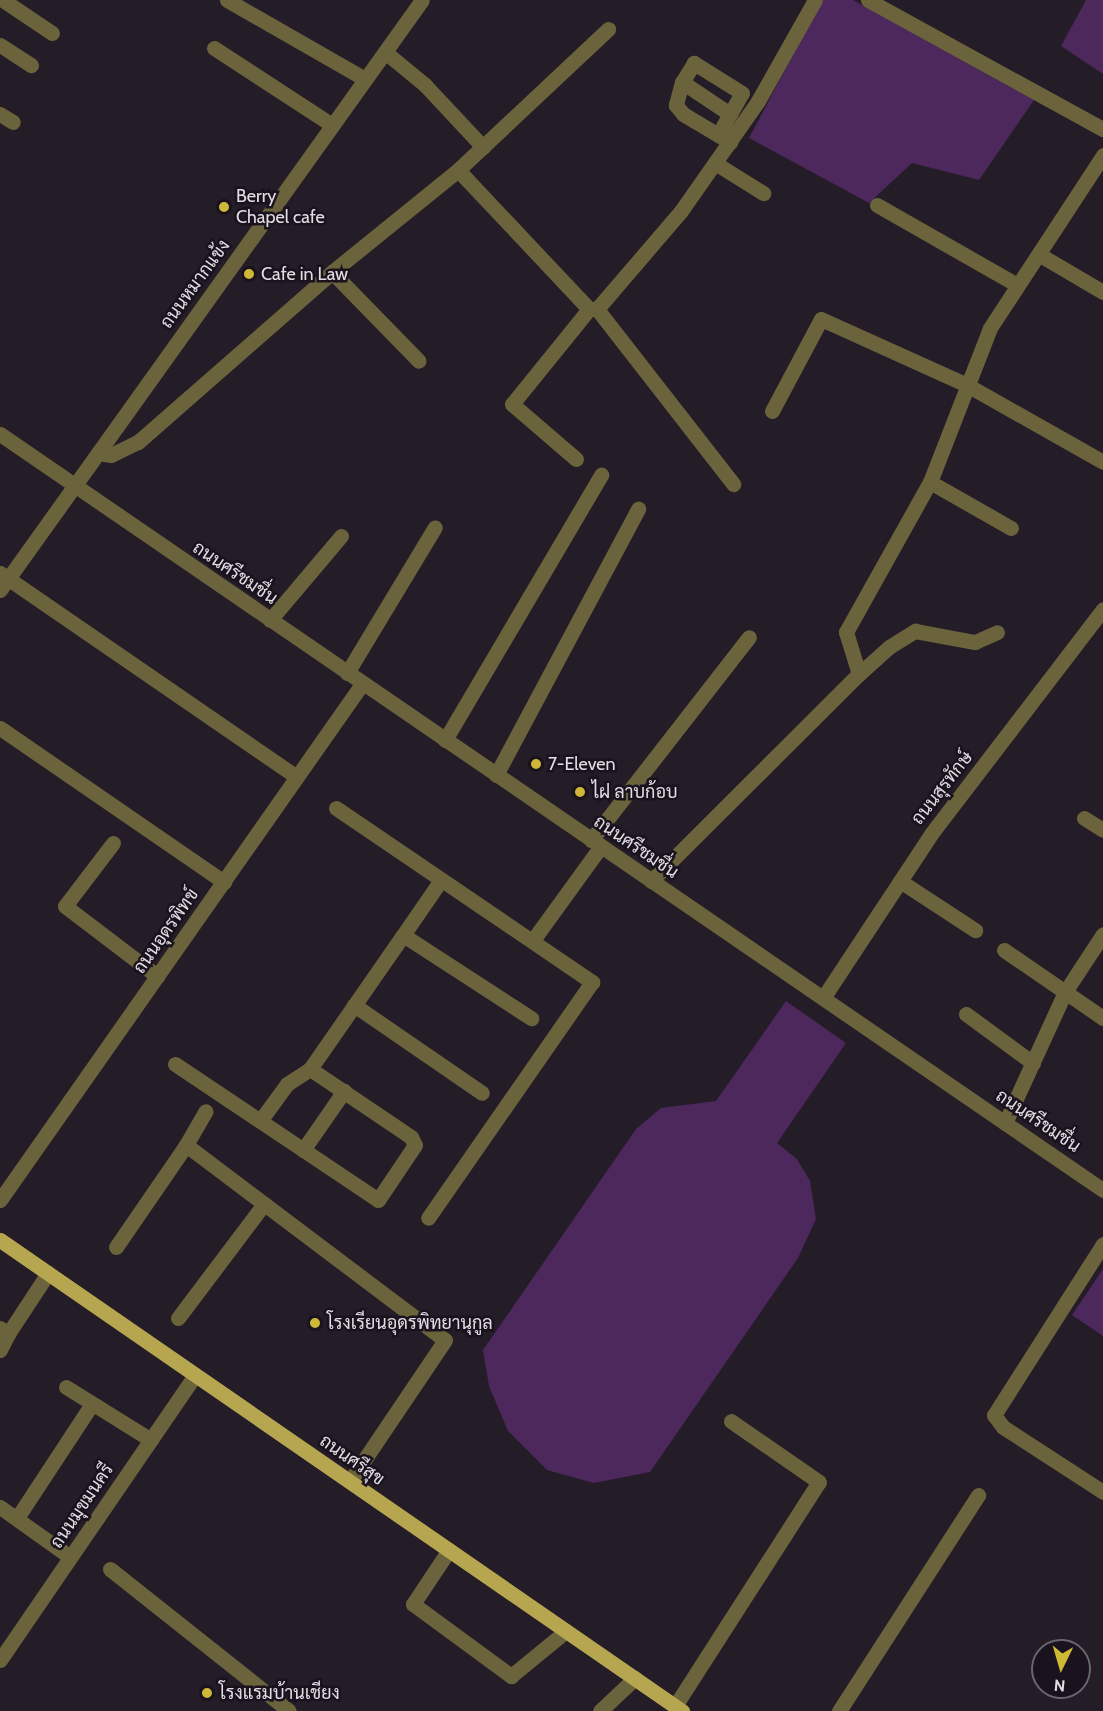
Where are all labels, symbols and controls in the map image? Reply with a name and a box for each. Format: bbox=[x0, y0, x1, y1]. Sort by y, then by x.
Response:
place label: Berry Chapel cafe bbox=[236, 186, 325, 228]
marker: Berry Chapel cafe bbox=[217, 200, 231, 214]
street label: ถนนหมากแข้ง bbox=[156, 235, 234, 333]
place label: Cafe in Law bbox=[261, 263, 348, 285]
marker: Cafe in Law bbox=[242, 267, 256, 281]
street label: ถนนศรีชมชื่น bbox=[189, 537, 281, 609]
street label: ถนนสุรทักษ์ bbox=[907, 747, 977, 829]
place label: 7-Eleven bbox=[548, 753, 616, 775]
marker: 7-Eleven bbox=[529, 757, 543, 771]
place label: ไฝ ลาบก้อบ bbox=[592, 781, 678, 803]
marker: ไฝ ลาบก้อบ bbox=[573, 785, 587, 799]
street label: ถนนศรีชมชื่น bbox=[590, 811, 682, 883]
street label: ถนนอุดรพิทข์ bbox=[129, 884, 203, 978]
street label: ถนนศรีชมชื่น bbox=[992, 1085, 1084, 1157]
place label: โรงเรียนอุดรพิทยานุกูล bbox=[327, 1312, 493, 1334]
marker: โรงเรียนอุดรพิทยานุกูล bbox=[308, 1316, 322, 1330]
street label: ถนนศรีสุข bbox=[315, 1430, 389, 1490]
street label: ถนนมุขมนครี bbox=[46, 1460, 118, 1552]
north arrow bbox=[1031, 1639, 1091, 1699]
text: N bbox=[1053, 1675, 1066, 1695]
place label: โรงแรมบ้านเชียง bbox=[219, 1682, 340, 1704]
marker: โรงแรมบ้านเชียง bbox=[200, 1686, 214, 1700]

